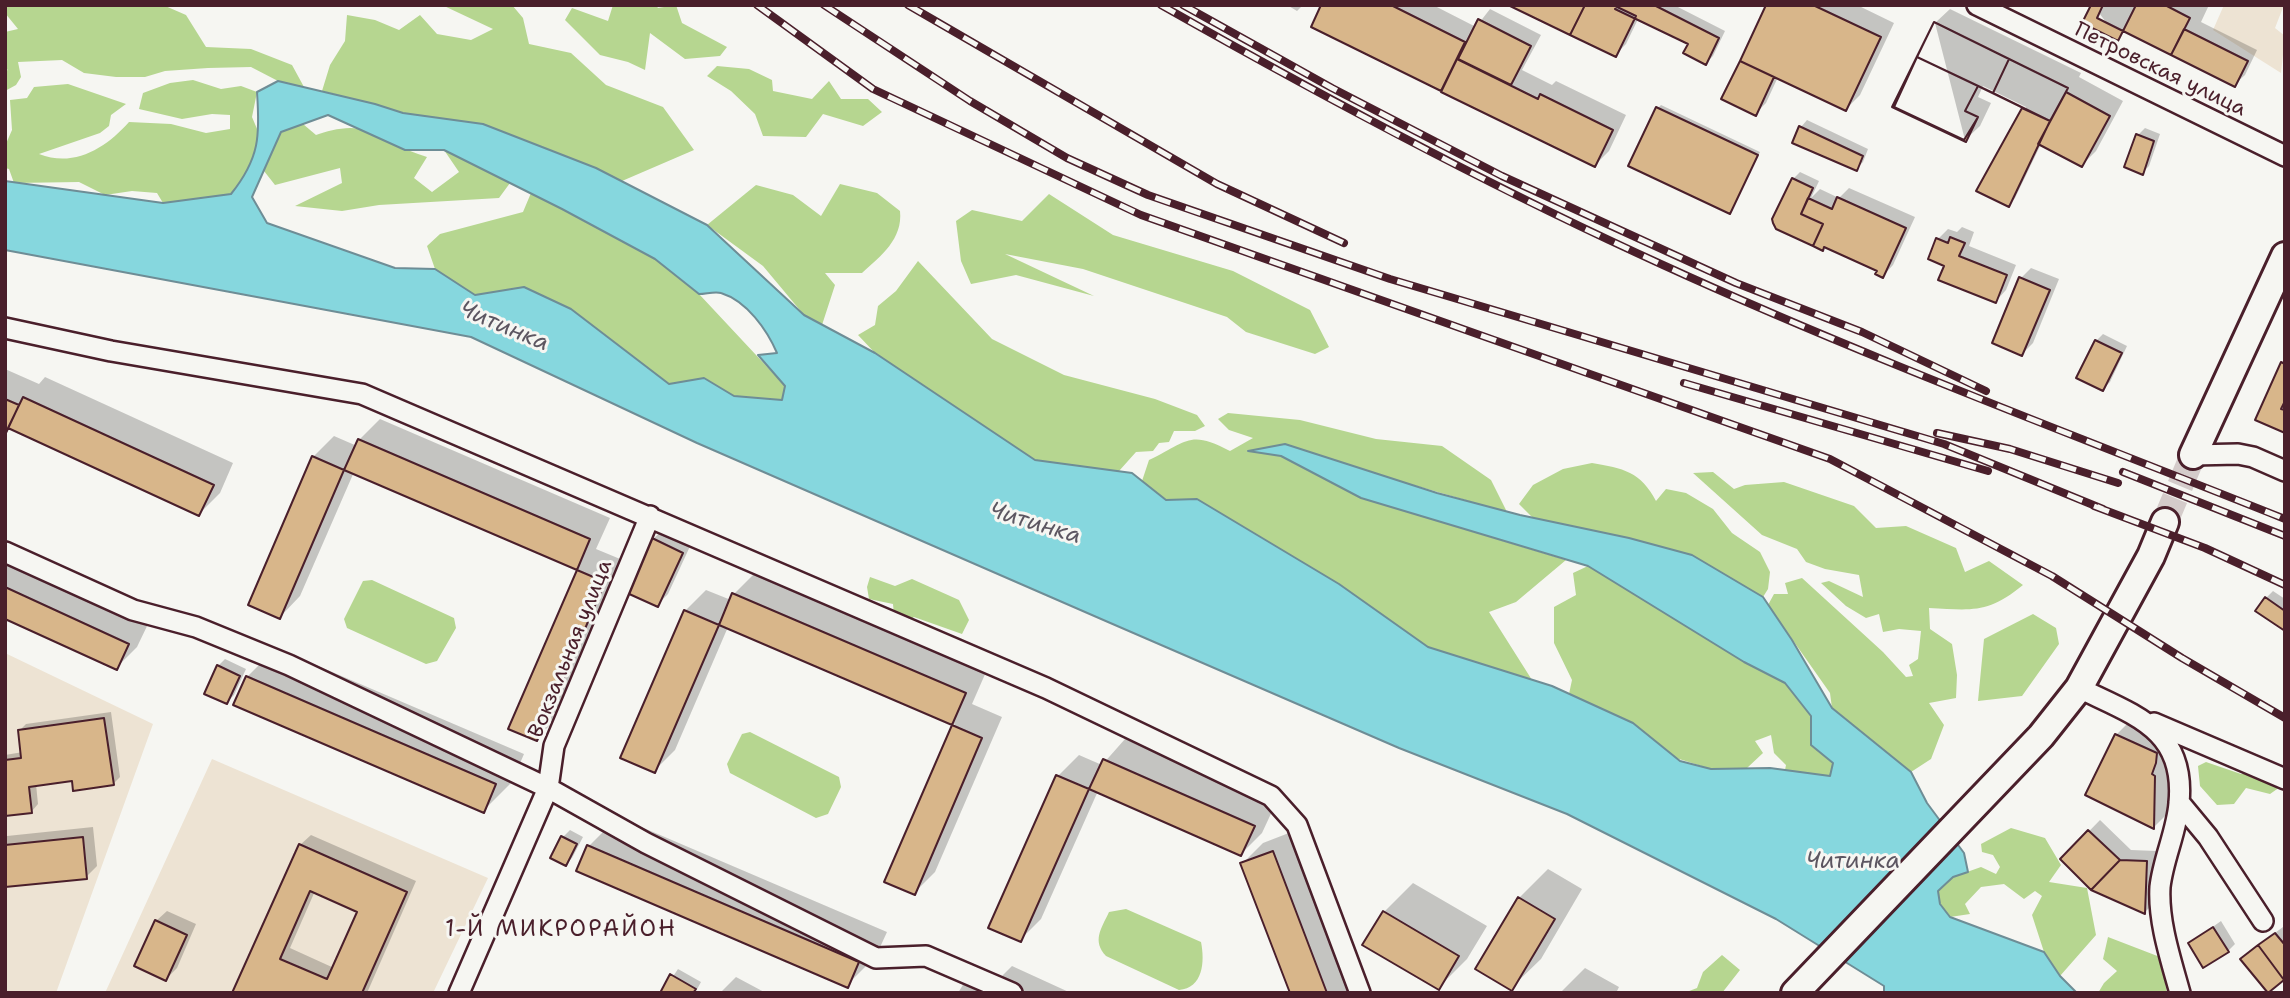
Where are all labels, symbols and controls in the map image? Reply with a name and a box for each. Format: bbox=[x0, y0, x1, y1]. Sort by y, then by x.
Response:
street label: Петровская улица bbox=[2070, 18, 2250, 122]
water label: Читинка bbox=[455, 296, 553, 358]
water label: Читинка bbox=[986, 497, 1084, 551]
street label: Вокзальная улица bbox=[524, 556, 618, 742]
water label: Читинка bbox=[1806, 848, 1900, 876]
district label: 1-Й МИКРОРАЙОН bbox=[447, 916, 675, 944]

